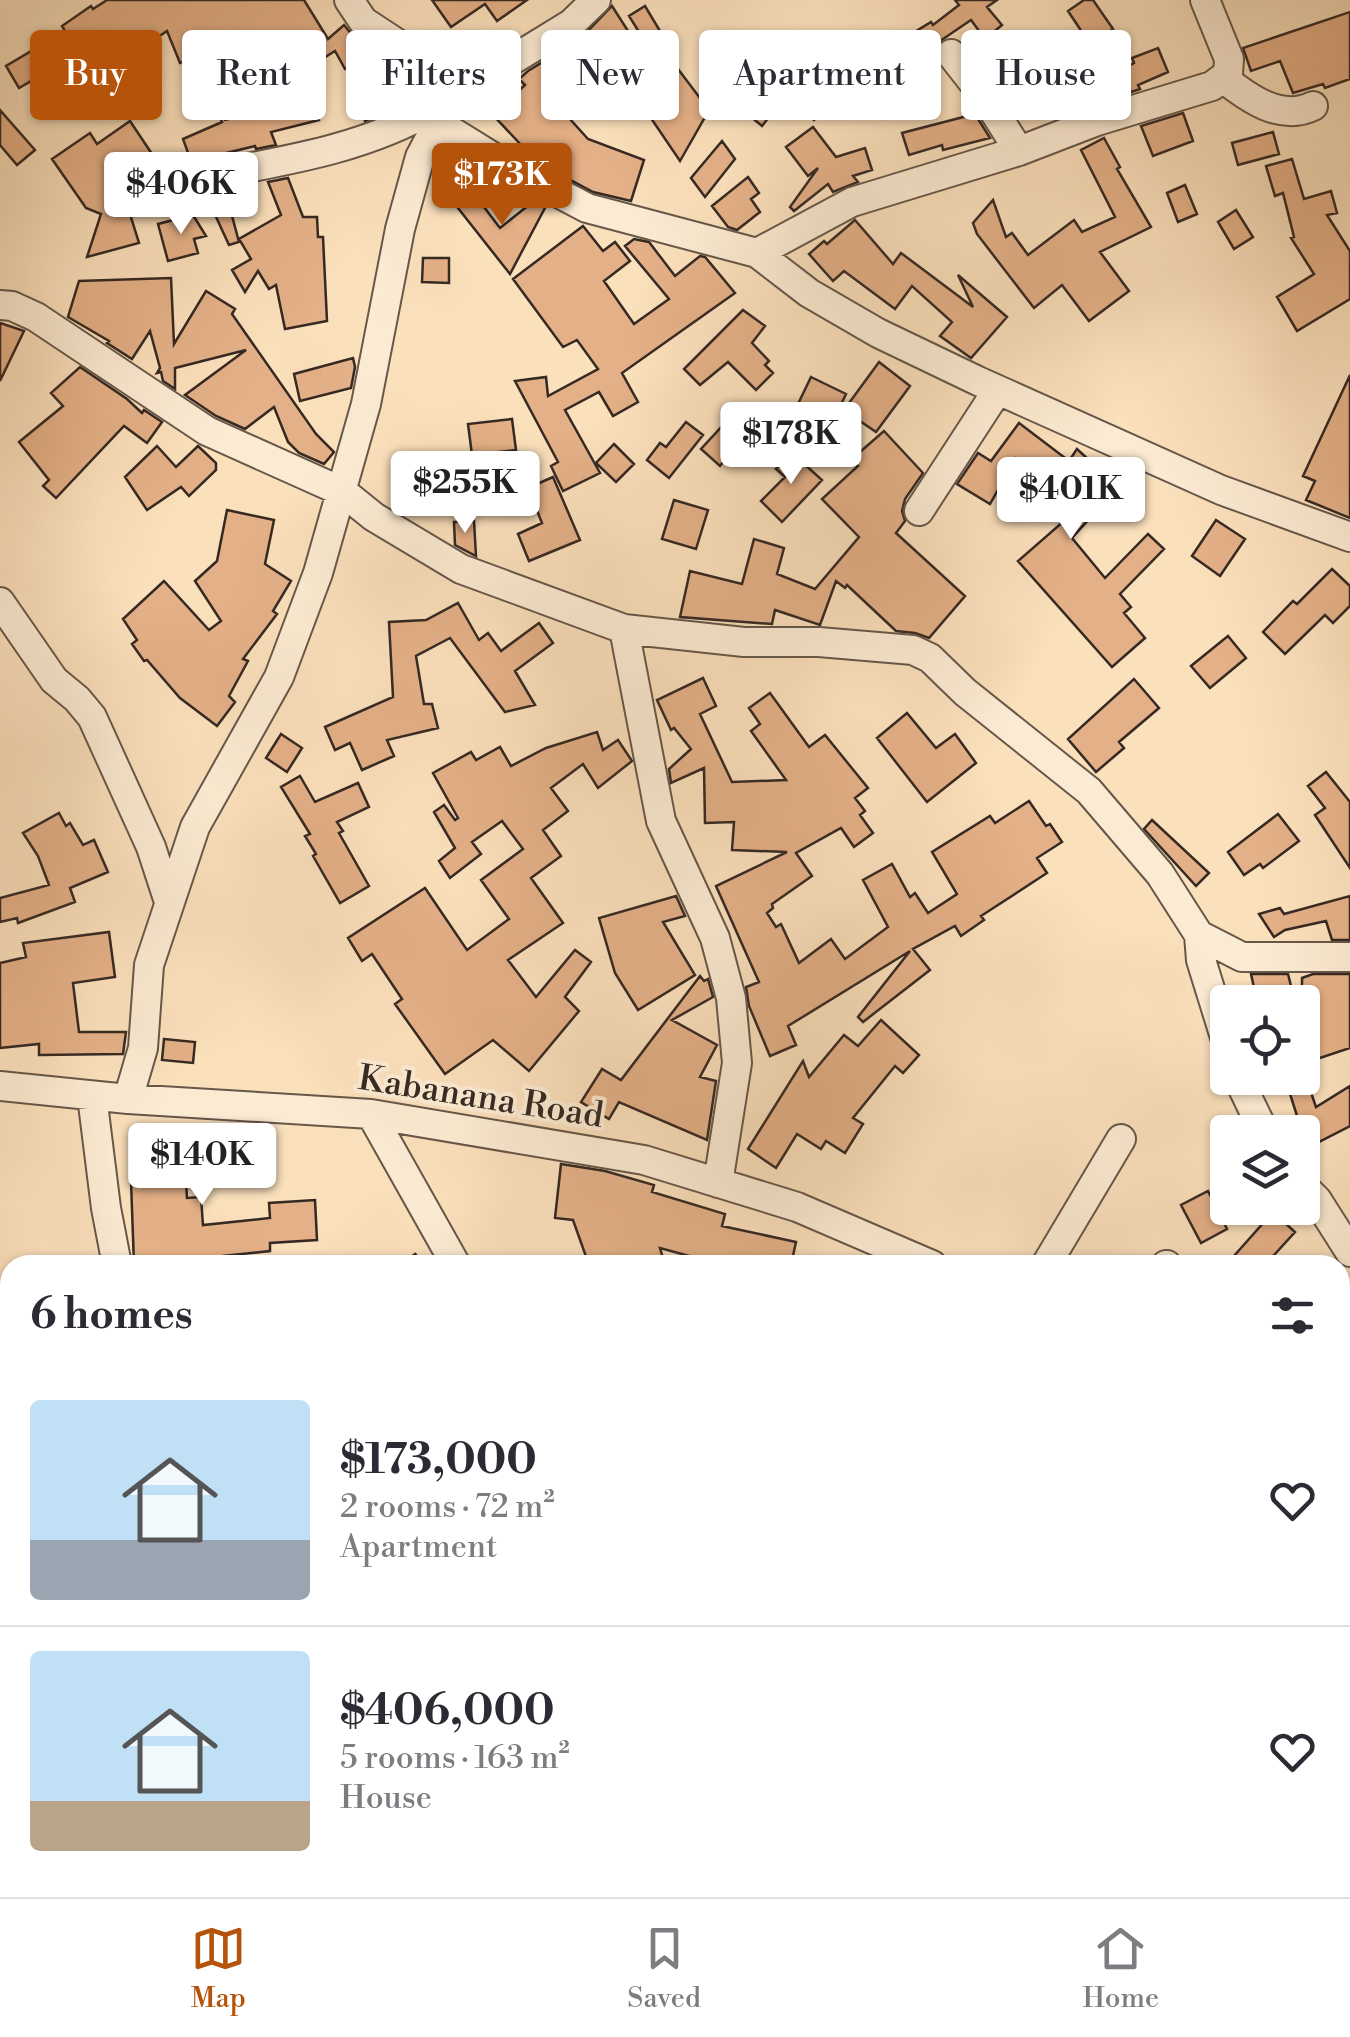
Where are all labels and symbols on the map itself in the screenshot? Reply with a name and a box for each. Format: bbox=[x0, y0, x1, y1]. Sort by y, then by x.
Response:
pin: $173K bbox=[432, 143, 572, 228]
pin: $406K bbox=[111, 152, 251, 237]
pin: $178K bbox=[721, 402, 861, 487]
pin: $255K bbox=[395, 451, 535, 536]
pin: $401K bbox=[1001, 457, 1141, 542]
street label: Kabanana Road bbox=[355, 1057, 607, 1138]
pin: $140K bbox=[132, 1123, 272, 1208]

